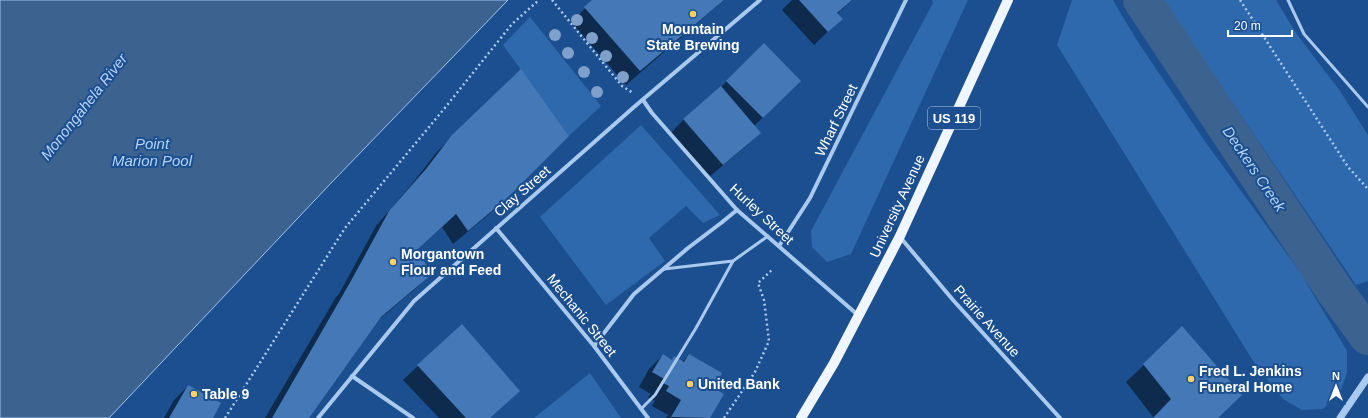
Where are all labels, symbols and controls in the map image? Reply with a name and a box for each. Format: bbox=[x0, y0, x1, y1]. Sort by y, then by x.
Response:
marker: Mountain State Brewing bbox=[688, 9, 698, 19]
scale bar bbox=[1228, 12, 1292, 38]
text: 20 m bbox=[1234, 19, 1261, 33]
place label: Mountain State Brewing bbox=[646, 21, 740, 53]
water label: Monongahela River bbox=[37, 49, 131, 163]
street label: Wharf Street bbox=[812, 81, 860, 159]
road number: US 119 bbox=[928, 107, 980, 129]
water label: Deckers Creek bbox=[1220, 123, 1290, 216]
water label: Point Marion Pool bbox=[112, 135, 193, 169]
street label: University Avenue bbox=[866, 152, 928, 260]
street label: Clay Street bbox=[491, 162, 553, 220]
street label: Hurley Street bbox=[727, 180, 797, 248]
place label: Morgantown Flour and Feed bbox=[401, 246, 501, 278]
marker: Morgantown Flour and Feed bbox=[388, 257, 398, 267]
street label: Mechanic Street bbox=[544, 271, 620, 359]
street label: Prairie Avenue bbox=[951, 282, 1023, 360]
place label: Fred L. Jenkins Funeral Home bbox=[1199, 363, 1302, 395]
north arrow bbox=[1316, 366, 1356, 406]
text: N bbox=[1332, 370, 1340, 382]
marker: Fred L. Jenkins Funeral Home bbox=[1186, 374, 1196, 384]
place label: United Bank bbox=[698, 376, 780, 392]
marker: United Bank bbox=[685, 379, 695, 389]
place label: Table 9 bbox=[202, 386, 249, 402]
marker: Table 9 bbox=[189, 389, 199, 399]

